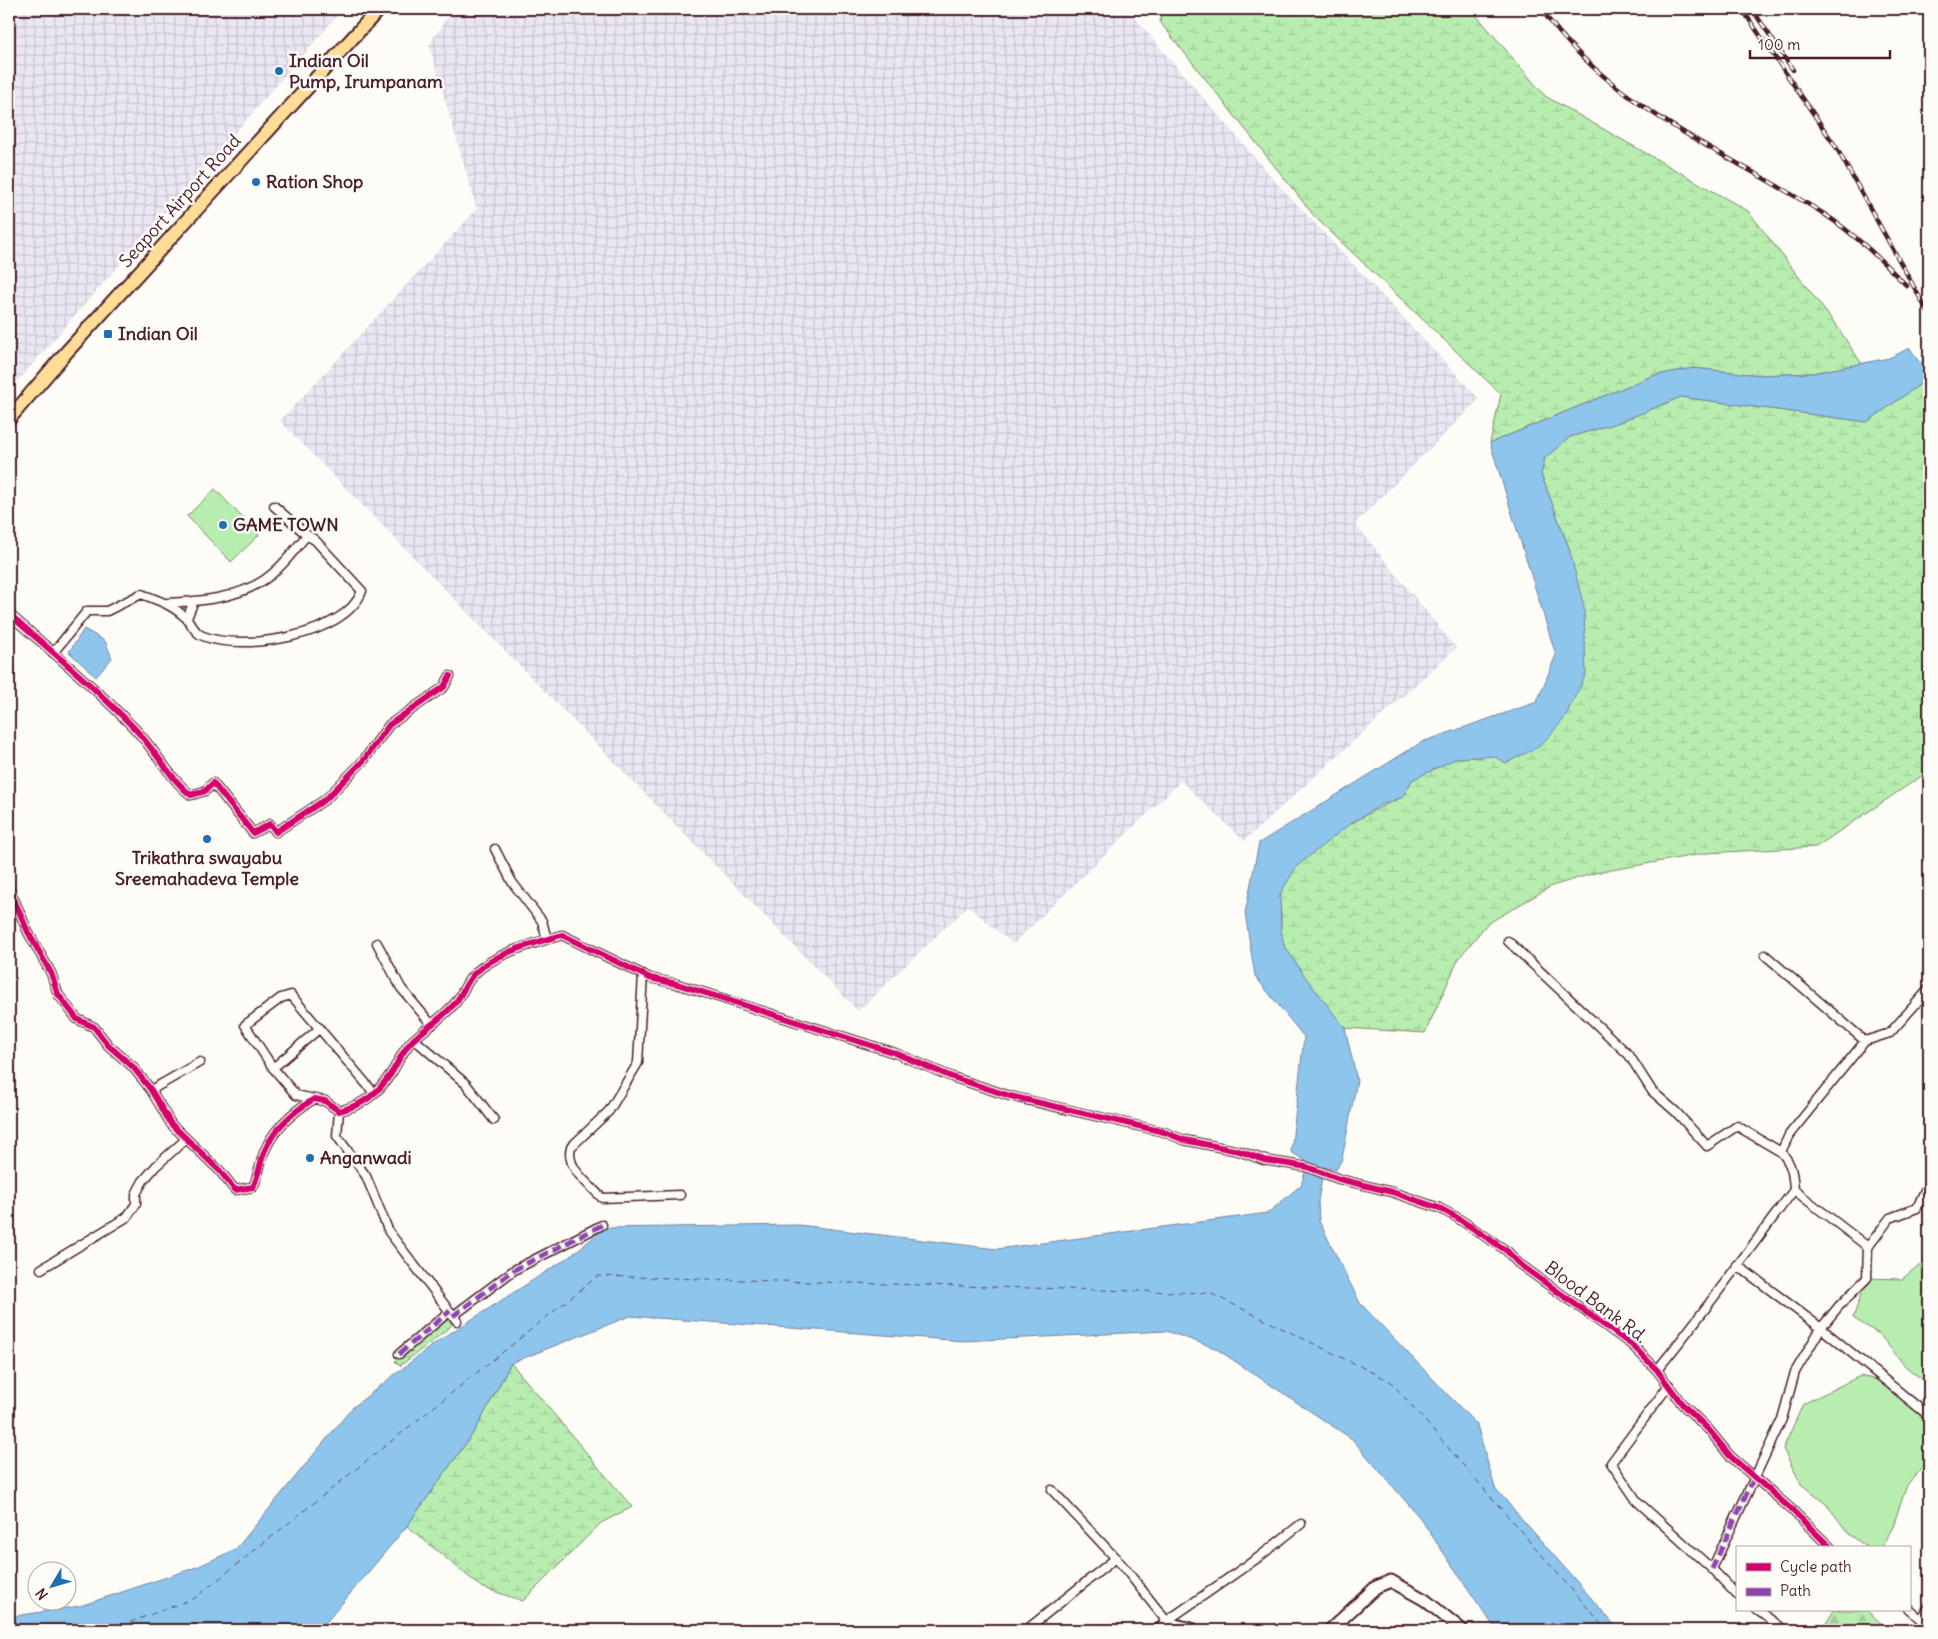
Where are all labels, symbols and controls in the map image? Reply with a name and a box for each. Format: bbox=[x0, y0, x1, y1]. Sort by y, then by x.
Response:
scale bar bbox=[1750, 28, 1890, 60]
text: 100 m bbox=[1758, 35, 1800, 54]
place label: Indian Oil Pump, Irumpanam bbox=[289, 49, 443, 93]
marker: Indian Oil Pump, Irumpanam bbox=[273, 65, 285, 77]
street label: Seaport Airport Road bbox=[114, 129, 246, 272]
place label: Ration Shop bbox=[266, 170, 363, 193]
marker: Ration Shop bbox=[250, 176, 262, 188]
place label: Indian Oil bbox=[118, 322, 198, 345]
marker: Indian Oil bbox=[102, 328, 114, 340]
place label: GAME TOWN bbox=[233, 513, 339, 536]
marker: GAME TOWN bbox=[217, 519, 229, 531]
marker: Trikathra swayabu Sreemahadeva Temple bbox=[201, 833, 213, 845]
place label: Trikathra swayabu Sreemahadeva Temple bbox=[115, 846, 299, 890]
place label: Anganwadi bbox=[320, 1146, 412, 1169]
marker: Anganwadi bbox=[304, 1152, 316, 1164]
street label: Blood Bank Rd. bbox=[1540, 1256, 1652, 1348]
legend bbox=[1736, 1546, 1910, 1612]
text: Cycle path bbox=[1780, 1557, 1852, 1576]
north arrow bbox=[28, 1562, 78, 1612]
text: Path bbox=[1780, 1581, 1811, 1600]
text: N bbox=[32, 1585, 52, 1603]

